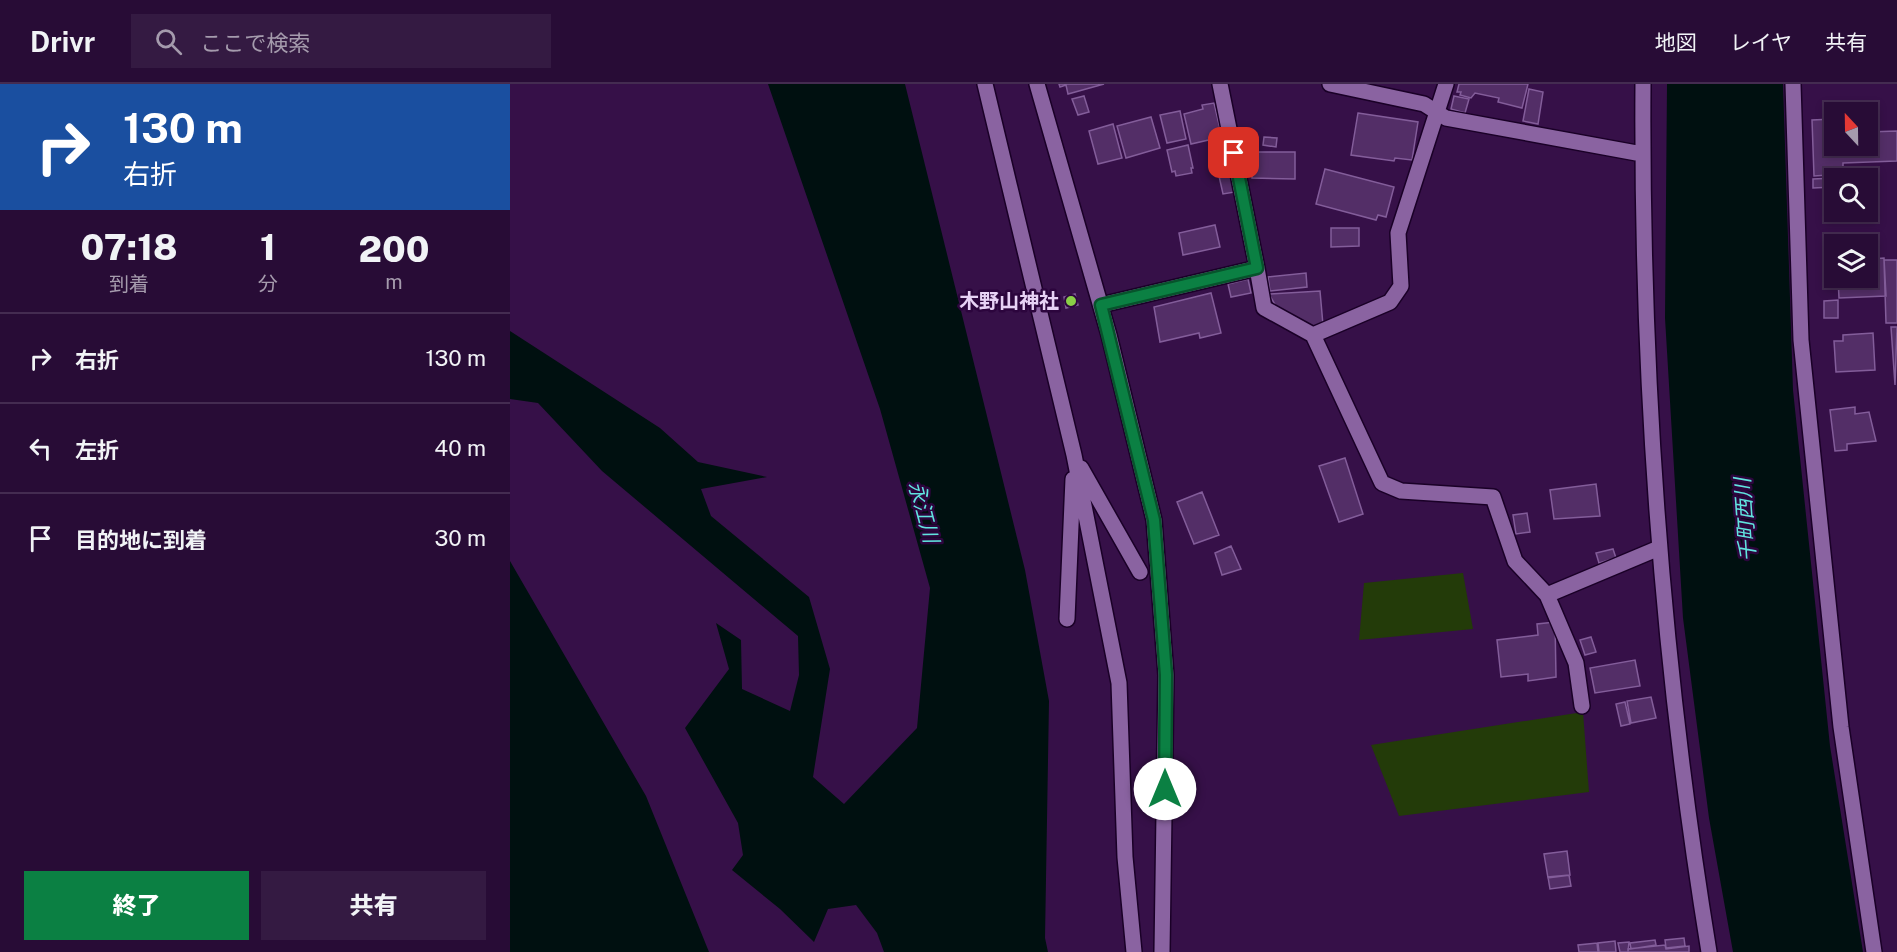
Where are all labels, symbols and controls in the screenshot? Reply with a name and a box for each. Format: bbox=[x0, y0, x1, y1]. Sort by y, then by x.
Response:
search box bbox=[131, 14, 551, 68]
text: Drivr bbox=[30, 25, 95, 58]
icon: search bbox=[152, 25, 185, 58]
text: ここで検索 bbox=[200, 30, 310, 56]
text: 地図 bbox=[1655, 30, 1697, 55]
text: レイヤ bbox=[1730, 30, 1792, 55]
text: 共有 bbox=[1825, 30, 1867, 55]
north arrow bbox=[1824, 102, 1878, 156]
map controls bbox=[1824, 102, 1878, 288]
text: 130 m bbox=[123, 103, 243, 152]
icon: right bbox=[24, 108, 102, 186]
pin bbox=[1208, 127, 1259, 178]
icon: arrive bbox=[1217, 136, 1250, 169]
text: 右折 bbox=[123, 158, 177, 190]
button: search bbox=[1824, 168, 1878, 222]
text: 07:18 bbox=[81, 226, 177, 268]
text: 1 bbox=[260, 226, 276, 268]
text: 200 bbox=[359, 228, 429, 270]
button: layers bbox=[1824, 234, 1878, 288]
text: m bbox=[385, 270, 403, 294]
text: 到着 bbox=[109, 272, 149, 296]
text: 分 bbox=[258, 272, 278, 296]
place label: 木野山神社 bbox=[959, 289, 1059, 313]
marker: 木野山神社 bbox=[1064, 294, 1078, 308]
icon: right bbox=[24, 342, 57, 375]
text: 130 m bbox=[425, 345, 486, 371]
text: 右折 bbox=[75, 347, 119, 373]
icon: left bbox=[24, 432, 57, 465]
text: 40 m bbox=[434, 435, 486, 461]
text: 左折 bbox=[75, 437, 119, 463]
water label: 千町西川 bbox=[1729, 475, 1760, 563]
water label: 永江川 bbox=[904, 478, 945, 548]
icon: arrive bbox=[24, 522, 57, 555]
text: 30 m bbox=[434, 525, 486, 551]
text: 目的地に到着 bbox=[75, 527, 207, 553]
position arrow bbox=[1133, 757, 1197, 821]
button: 終了 bbox=[24, 871, 249, 940]
button: 共有 bbox=[261, 871, 486, 940]

